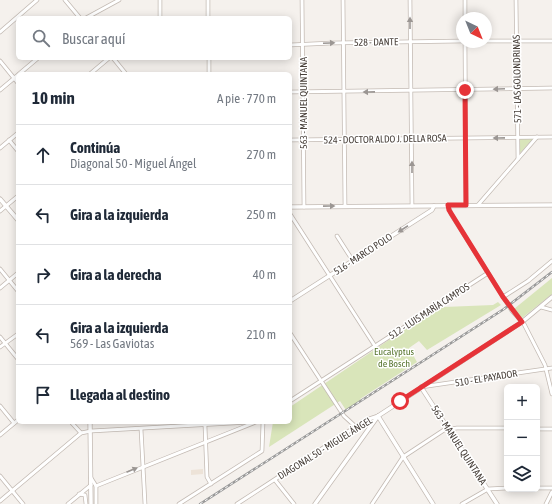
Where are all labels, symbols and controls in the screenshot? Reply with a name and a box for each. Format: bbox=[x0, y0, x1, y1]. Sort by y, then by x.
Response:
north arrow bbox=[456, 12, 492, 48]
search box bbox=[16, 16, 292, 60]
one-way arrow bbox=[407, 16, 413, 29]
icon: search bbox=[30, 27, 52, 49]
text: Buscar aquí bbox=[62, 30, 125, 47]
street label: 571 - LAS GOLONDRINAS bbox=[511, 35, 523, 123]
street label: 528 - DANTE bbox=[354, 36, 399, 48]
one-way arrow bbox=[323, 40, 336, 46]
street label: 563 - MANUEL QUINTANA bbox=[298, 57, 309, 149]
route end bbox=[456, 81, 474, 99]
one-way arrow bbox=[493, 85, 505, 92]
text: 10 min bbox=[32, 88, 75, 108]
one-way arrow bbox=[362, 89, 375, 95]
text: A pie · 770 m bbox=[217, 91, 276, 106]
street label: 524 - DOCTOR ALDO J. DELLA ROSA bbox=[323, 132, 447, 146]
one-way arrow bbox=[492, 135, 505, 141]
text: Continúa bbox=[70, 139, 120, 156]
icon: ahead bbox=[32, 144, 54, 166]
text: 270 m bbox=[247, 147, 276, 162]
text: Diagonal 50 - Miguel Ángel bbox=[70, 156, 196, 171]
one-way arrow bbox=[409, 160, 415, 173]
one-way arrow bbox=[323, 203, 335, 210]
icon: left bbox=[32, 204, 54, 226]
text: Gira a la izquierda bbox=[70, 206, 168, 223]
text: 250 m bbox=[247, 207, 276, 222]
one-way arrow bbox=[397, 225, 409, 232]
street label: 516 - MARCO POLO bbox=[332, 231, 394, 277]
icon: right bbox=[32, 264, 54, 286]
text: Gira a la derecha bbox=[70, 266, 161, 283]
text: 40 m bbox=[253, 267, 276, 282]
street label: 512 - LUIS MARÍA CAMPOS bbox=[387, 281, 471, 341]
text: Gira a la izquierda bbox=[70, 319, 168, 336]
icon: left bbox=[32, 324, 54, 346]
text: 210 m bbox=[247, 327, 276, 342]
text: 569 - Las Gaviotas bbox=[70, 336, 154, 351]
park label: Eucalyptus de Bosch bbox=[374, 346, 415, 369]
street label: 510 - EL PAYADOR bbox=[454, 368, 518, 388]
icon: arrive bbox=[32, 384, 54, 406]
map controls bbox=[504, 384, 540, 492]
button: + bbox=[504, 384, 540, 420]
text: Llegada al destino bbox=[70, 386, 170, 403]
route start bbox=[391, 392, 409, 410]
street label: 563 - MANUEL QUINTANA bbox=[429, 403, 489, 487]
street label: DIAGONAL 50 - MIGUEL ÁNGEL bbox=[276, 414, 374, 482]
button: − bbox=[504, 420, 540, 456]
button: layers bbox=[504, 456, 540, 492]
one-way arrow bbox=[126, 467, 138, 473]

